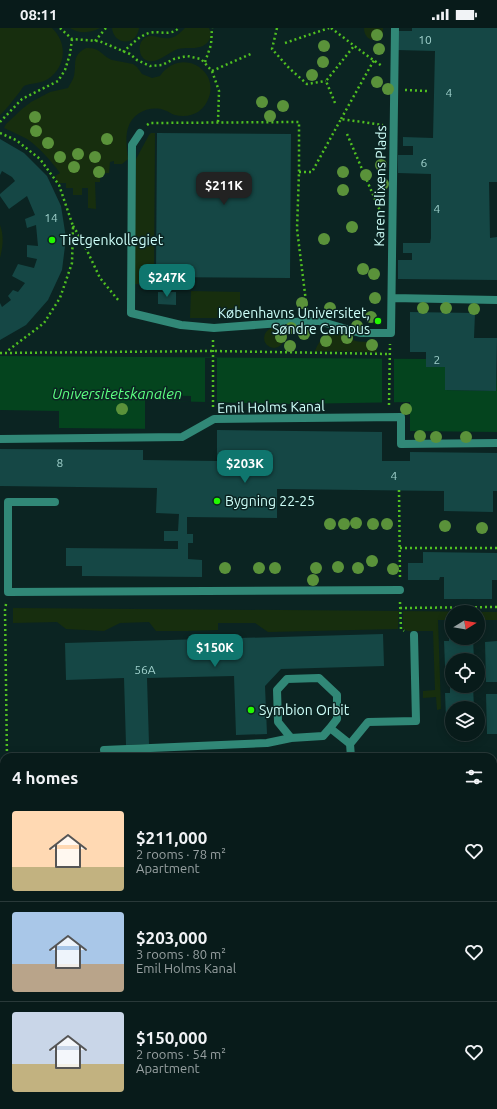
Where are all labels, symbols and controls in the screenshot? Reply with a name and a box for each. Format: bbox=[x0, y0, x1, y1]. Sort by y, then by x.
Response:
text: 08:11 bbox=[20, 6, 58, 23]
house number: 10 bbox=[418, 33, 432, 46]
house number: 4 bbox=[446, 86, 453, 99]
street label: Karen Blixens Plads bbox=[371, 125, 389, 247]
house number: 6 bbox=[421, 156, 428, 169]
pin: $211K bbox=[196, 172, 252, 206]
text: $211K bbox=[205, 178, 243, 192]
house number: 4 bbox=[434, 202, 441, 215]
house number: 14 bbox=[44, 211, 58, 224]
place label: Tietgenkollegiet bbox=[60, 232, 164, 248]
marker: Tietgenkollegiet bbox=[47, 235, 57, 245]
pin: $247K bbox=[139, 264, 195, 298]
text: $247K bbox=[148, 270, 186, 284]
place label: Københavns Universitet, Søndre Campus bbox=[218, 305, 370, 337]
marker: Københavns Universitet, Søndre Campus bbox=[373, 316, 383, 326]
house number: 2 bbox=[434, 353, 440, 366]
water label: Universitetskanalen bbox=[52, 385, 182, 402]
street label: Emil Holms Kanal bbox=[217, 398, 325, 416]
pin: $203K bbox=[217, 450, 273, 484]
house number: 8 bbox=[57, 456, 64, 469]
text: $203K bbox=[226, 456, 264, 470]
house number: 4 bbox=[391, 469, 398, 482]
place label: Bygning 22-25 bbox=[225, 493, 315, 509]
marker: Bygning 22-25 bbox=[212, 496, 222, 506]
north arrow bbox=[445, 605, 485, 645]
map controls bbox=[445, 605, 485, 741]
pin: $150K bbox=[187, 634, 243, 668]
text: $150K bbox=[196, 640, 234, 654]
button: locate bbox=[445, 653, 485, 693]
house number: 56A bbox=[134, 663, 156, 676]
button: layers bbox=[445, 701, 485, 741]
place label: Symbion Orbit bbox=[259, 702, 350, 718]
marker: Symbion Orbit bbox=[246, 705, 256, 715]
icon: filters bbox=[463, 766, 485, 788]
text: 4 homes bbox=[12, 768, 78, 787]
icon: home bbox=[44, 827, 92, 875]
text: $211,000 bbox=[136, 828, 207, 847]
icon: heart bbox=[463, 840, 485, 862]
text: 2 rooms · 78 m² bbox=[136, 847, 226, 861]
text: Apartment bbox=[136, 861, 200, 875]
icon: home bbox=[44, 928, 92, 976]
text: $203,000 bbox=[136, 928, 207, 947]
icon: heart bbox=[463, 941, 485, 963]
text: 3 rooms · 80 m² bbox=[136, 947, 226, 961]
text: Emil Holms Kanal bbox=[136, 961, 236, 975]
icon: home bbox=[44, 1028, 92, 1076]
text: $150,000 bbox=[136, 1028, 207, 1047]
icon: heart bbox=[463, 1041, 485, 1063]
text: 2 rooms · 54 m² bbox=[136, 1047, 226, 1061]
text: Apartment bbox=[136, 1061, 200, 1075]

